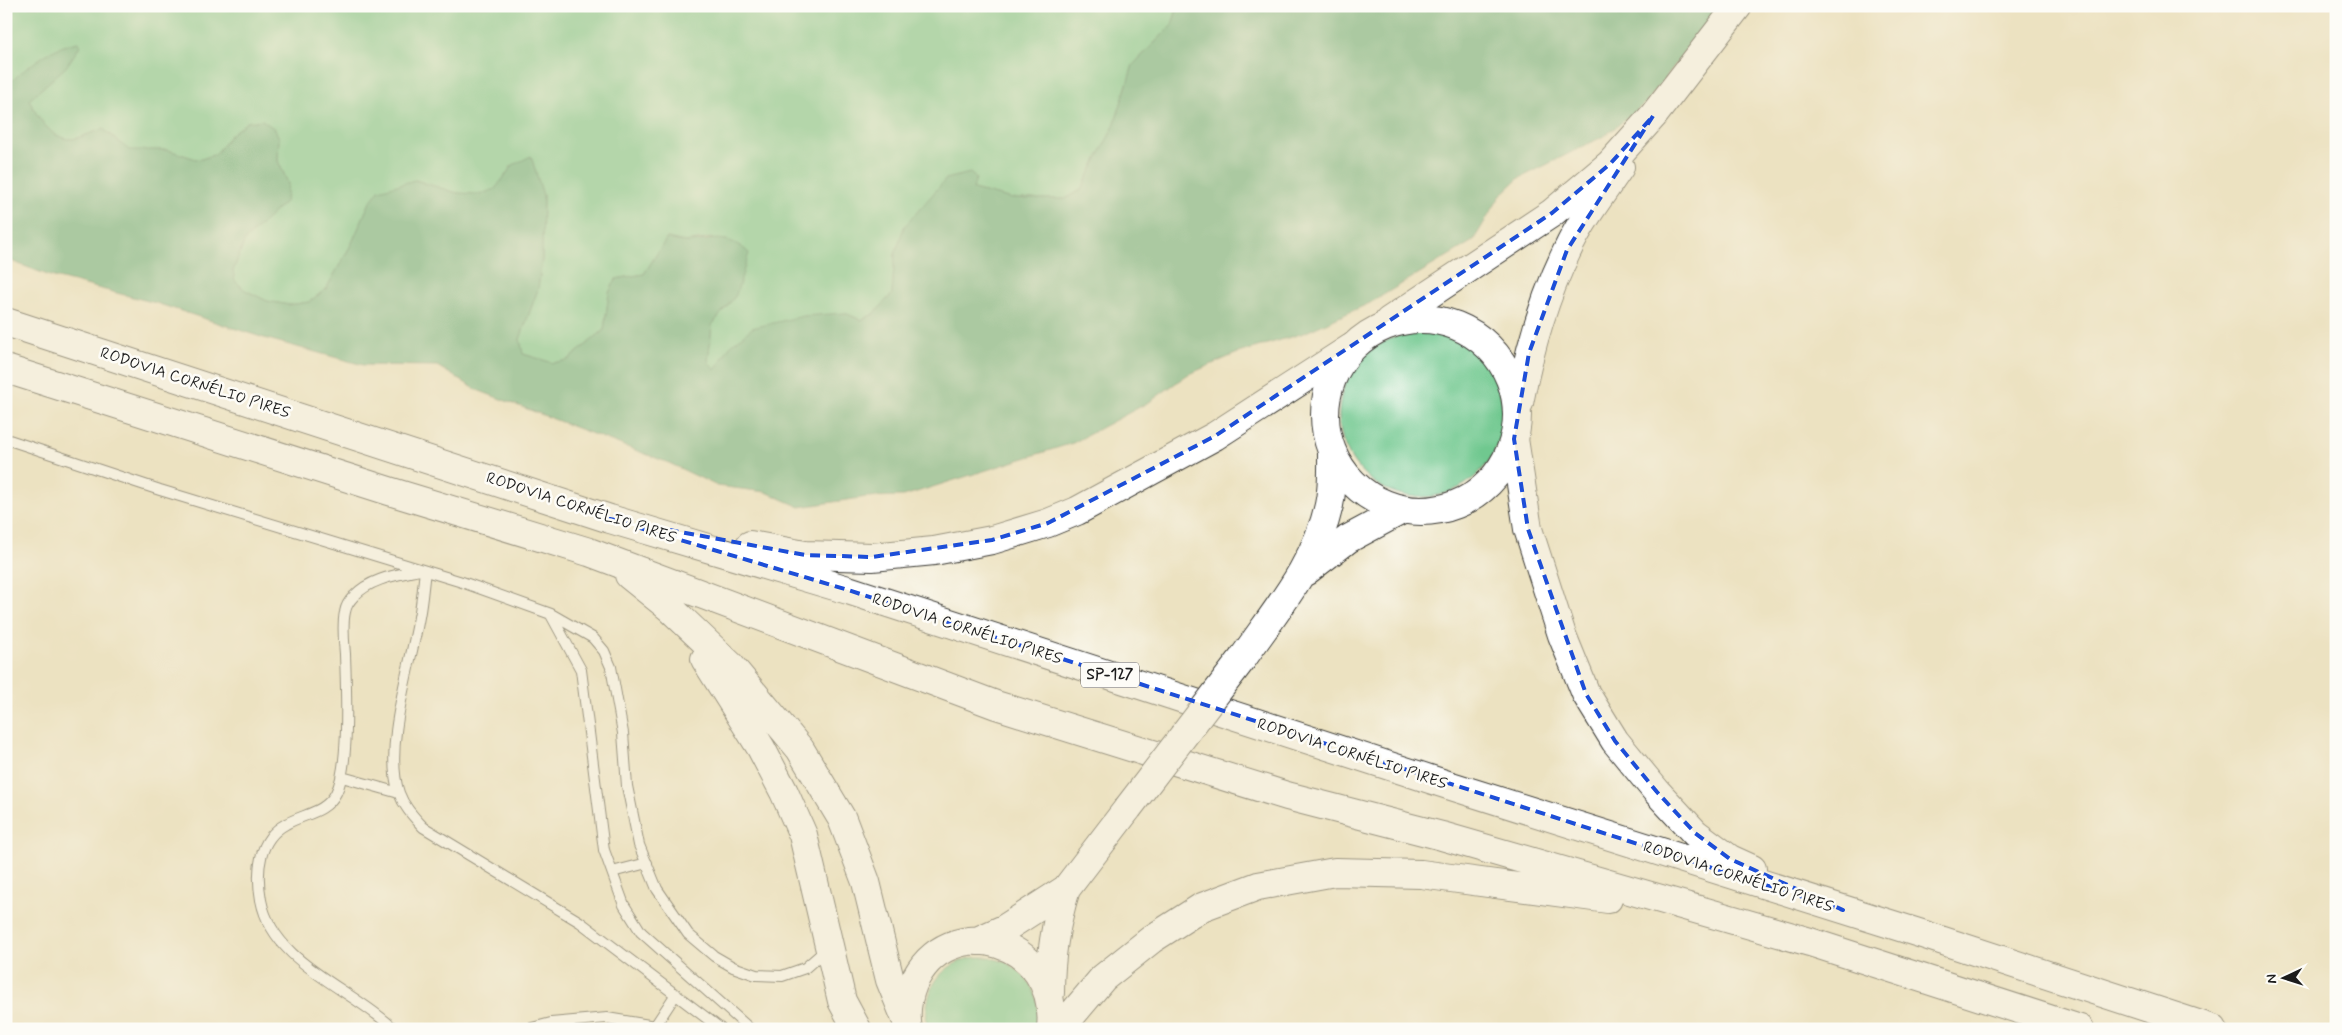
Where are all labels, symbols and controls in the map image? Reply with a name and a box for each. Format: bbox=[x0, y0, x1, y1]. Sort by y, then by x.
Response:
street label: RODOVIA CORNÉLIO PIRES bbox=[97, 342, 293, 424]
street label: RODOVIA CORNÉLIO PIRES bbox=[483, 467, 679, 549]
street label: RODOVIA CORNÉLIO PIRES bbox=[869, 588, 1065, 670]
road number: SP-127 bbox=[1081, 662, 1139, 688]
street label: RODOVIA CORNÉLIO PIRES bbox=[1254, 713, 1450, 795]
street label: RODOVIA CORNÉLIO PIRES bbox=[1640, 836, 1836, 918]
north arrow bbox=[2260, 952, 2310, 1002]
text: N bbox=[2263, 974, 2281, 984]

